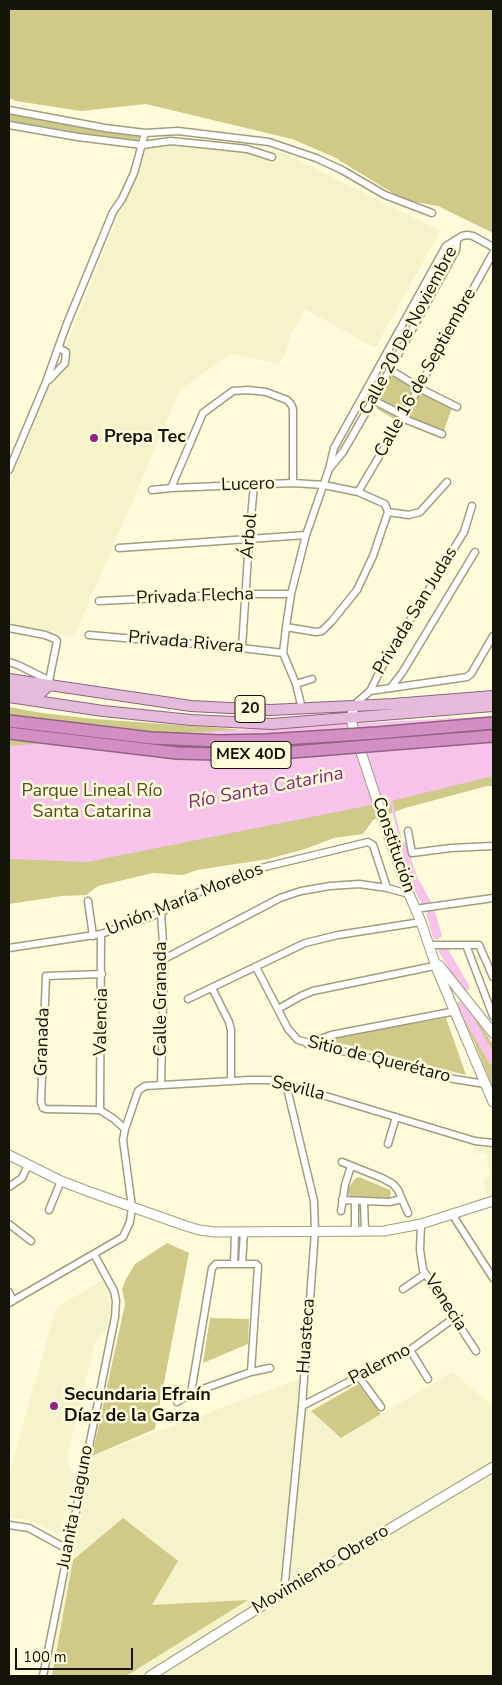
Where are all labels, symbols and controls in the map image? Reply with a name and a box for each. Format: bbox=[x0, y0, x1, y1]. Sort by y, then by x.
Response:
street label: Calle 20 De Noviembre bbox=[355, 243, 463, 419]
street label: Calle 16 de Septiembre bbox=[371, 285, 481, 461]
place label: Prepa Tec bbox=[104, 427, 186, 449]
marker: Prepa Tec bbox=[88, 432, 100, 444]
street label: Lucero bbox=[221, 473, 275, 497]
street label: Árbol bbox=[237, 512, 263, 560]
street label: Privada San Judas bbox=[369, 543, 463, 679]
street label: Privada Flecha bbox=[136, 584, 254, 610]
street label: Privada Rivera bbox=[127, 627, 245, 659]
road number: 20 bbox=[235, 696, 265, 722]
road number: MEX 40D bbox=[211, 742, 291, 768]
water label: Río Santa Catarina bbox=[186, 763, 346, 815]
park label: Parque Lineal Río Santa Catarina bbox=[21, 781, 163, 824]
street label: Constitución bbox=[367, 794, 419, 896]
street label: Unión María Morelos bbox=[103, 859, 267, 941]
street label: Calle Granada bbox=[151, 942, 173, 1056]
street label: Valencia bbox=[91, 988, 113, 1056]
street label: Granada bbox=[31, 1007, 55, 1077]
street label: Sitio de Querétaro bbox=[305, 1032, 453, 1088]
street label: Sevilla bbox=[269, 1072, 327, 1106]
street label: Venecia bbox=[419, 1271, 471, 1335]
street label: Huasteca bbox=[294, 1298, 320, 1374]
street label: Palermo bbox=[345, 1340, 415, 1390]
place label: Secundaria Efraín Díaz de la Garza bbox=[64, 1385, 211, 1428]
marker: Secundaria Efraín Díaz de la Garza bbox=[48, 1400, 60, 1412]
street label: Juanita Llaguno bbox=[53, 1443, 99, 1571]
street label: Movimiento Obrero bbox=[249, 1521, 393, 1619]
scale bar bbox=[18, 1638, 135, 1670]
text: 100 m bbox=[23, 1647, 67, 1667]

